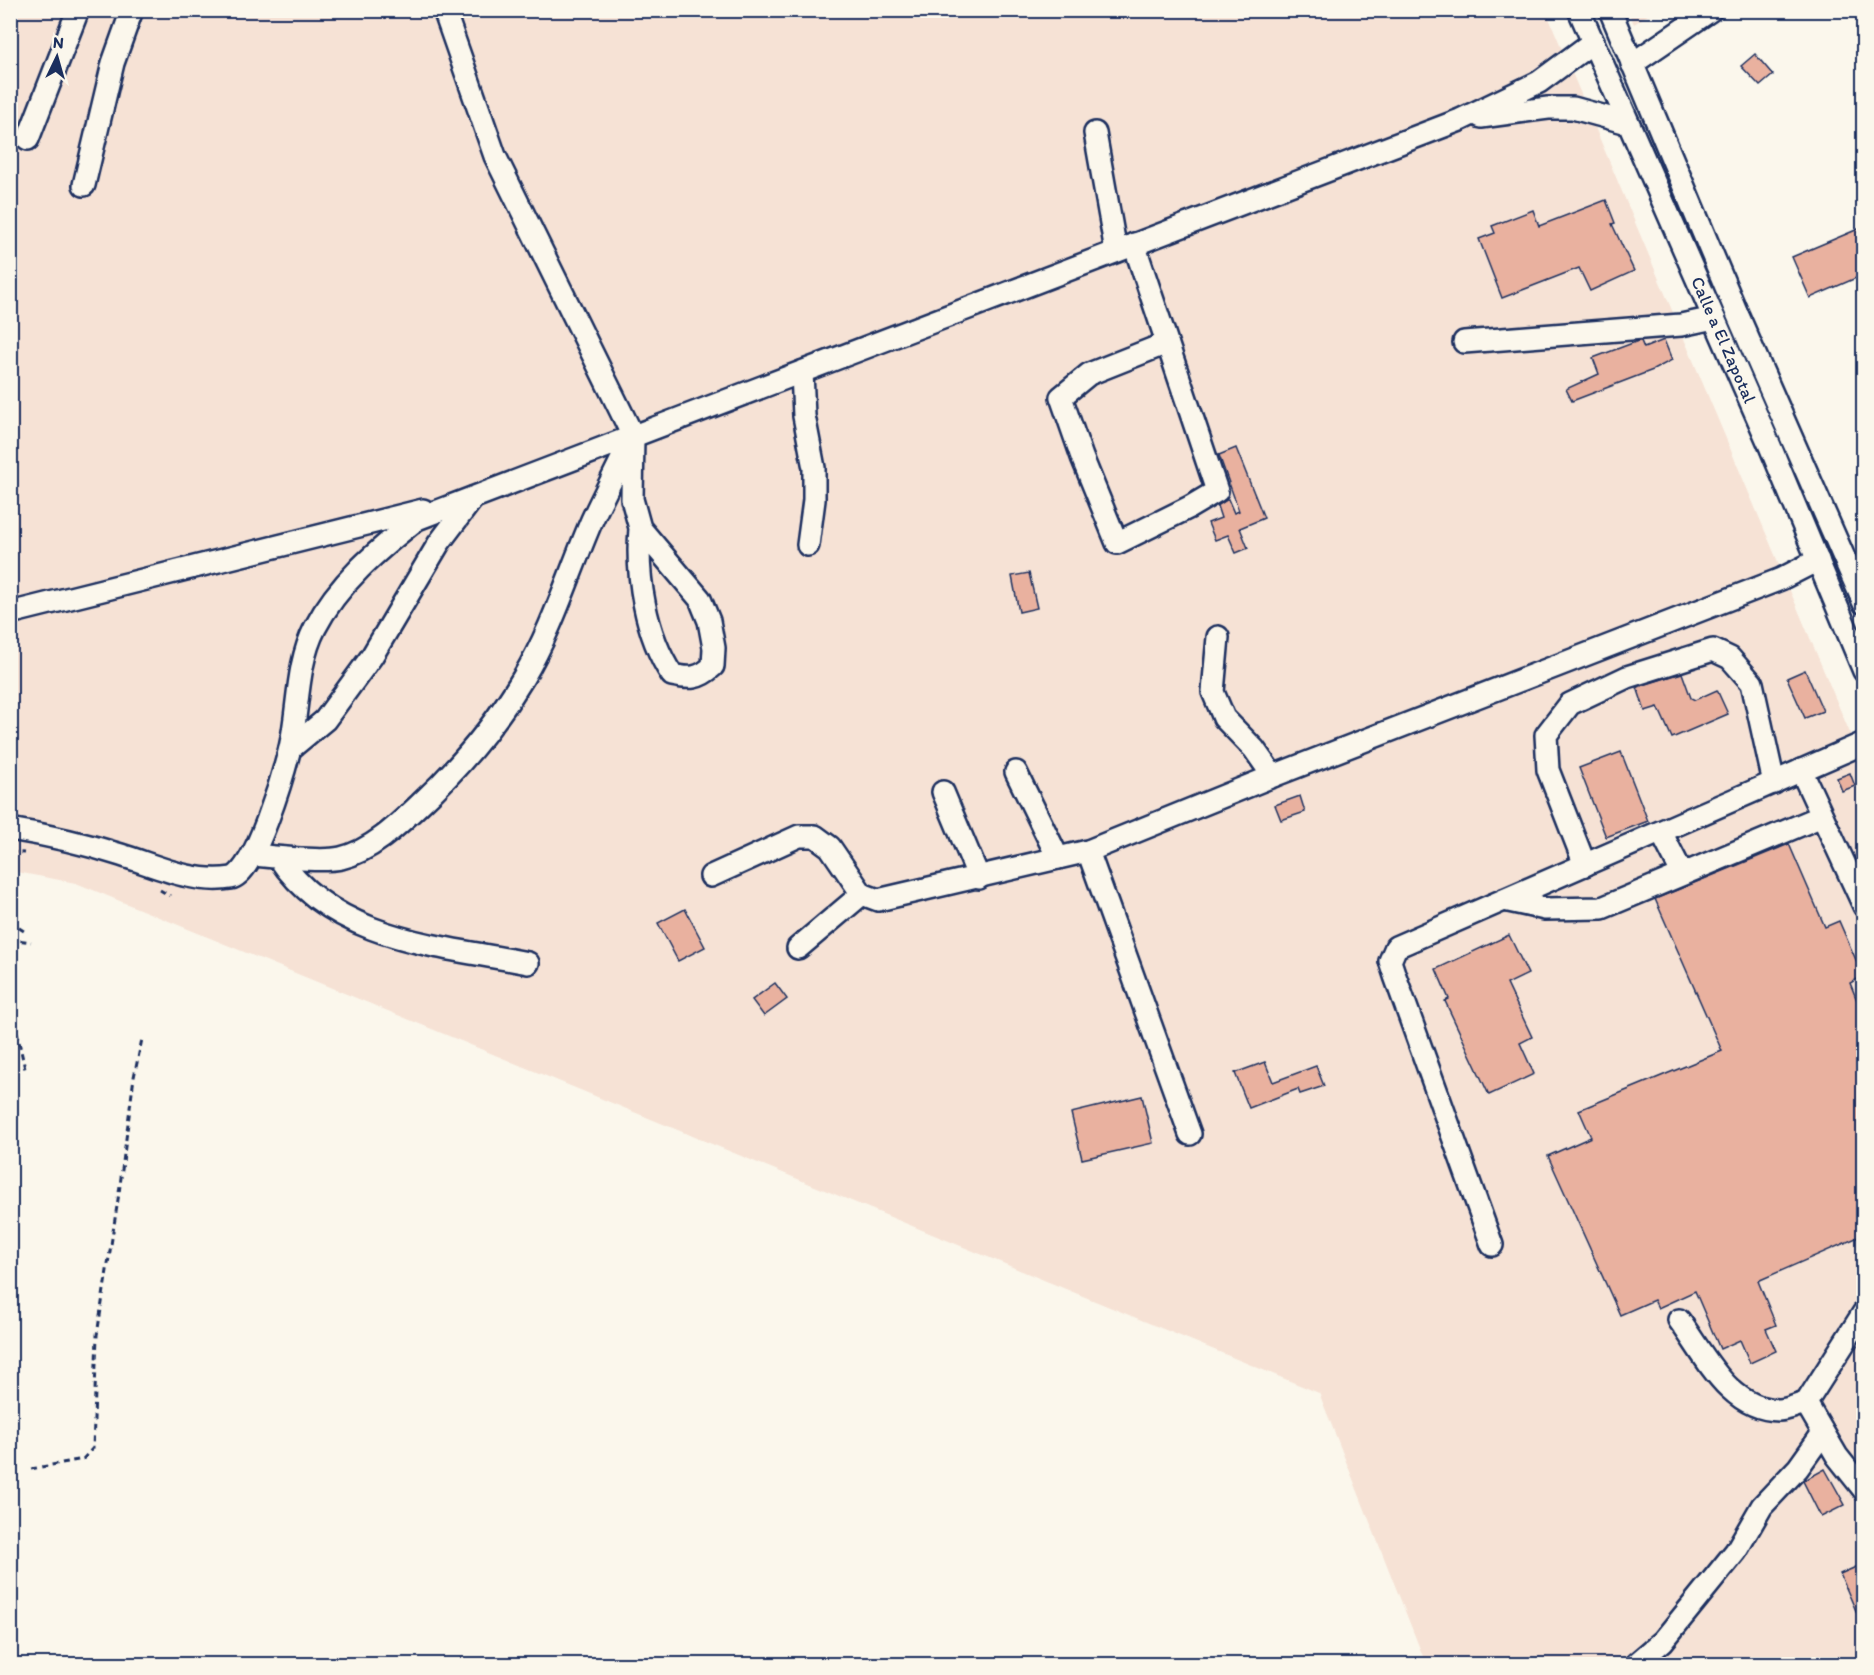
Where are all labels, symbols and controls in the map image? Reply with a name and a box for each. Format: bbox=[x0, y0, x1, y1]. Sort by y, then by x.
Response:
north arrow bbox=[27, 27, 87, 87]
text: N bbox=[52, 33, 64, 52]
street label: Calle a El Zapotal bbox=[1686, 273, 1761, 406]

